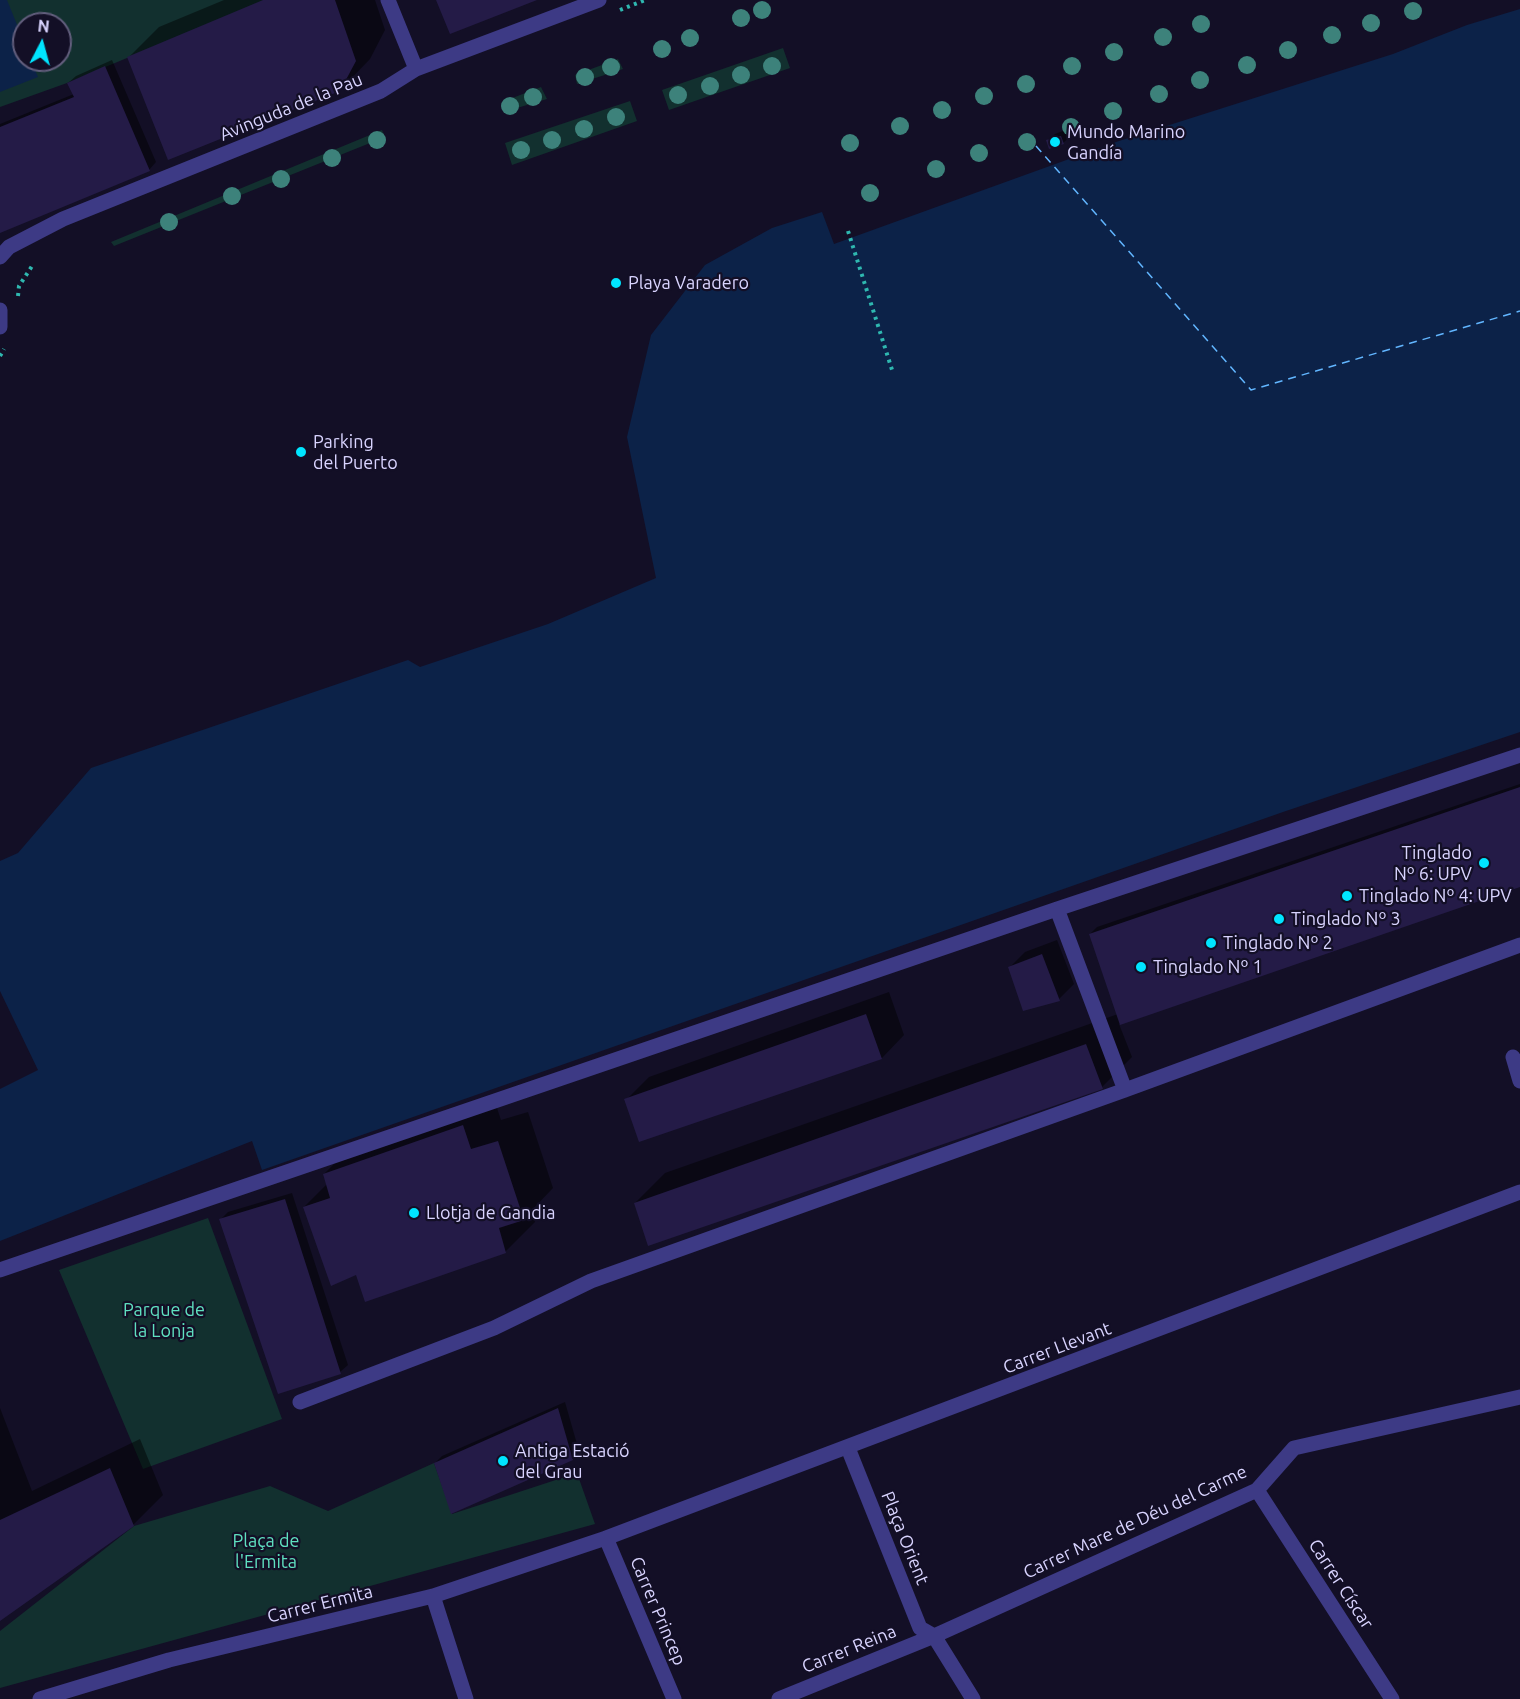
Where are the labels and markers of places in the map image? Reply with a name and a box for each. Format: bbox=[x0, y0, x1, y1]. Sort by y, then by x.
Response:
place label: Mundo Marino Gandía bbox=[1067, 121, 1185, 164]
marker: Mundo Marino Gandía bbox=[1048, 135, 1062, 149]
place label: Playa Varadero bbox=[628, 272, 749, 294]
marker: Playa Varadero bbox=[609, 276, 623, 290]
place label: Parking del Puerto bbox=[313, 431, 398, 474]
marker: Parking del Puerto bbox=[294, 445, 308, 459]
place label: Tinglado Nº 6: UPV bbox=[1394, 842, 1472, 884]
marker: Tinglado Nº 6: UPV bbox=[1477, 856, 1491, 870]
place label: Tinglado Nº 4: UPV bbox=[1359, 885, 1512, 907]
marker: Tinglado Nº 4: UPV bbox=[1340, 889, 1354, 903]
place label: Tinglado Nº 3 bbox=[1291, 908, 1401, 930]
marker: Tinglado Nº 3 bbox=[1272, 912, 1286, 926]
place label: Tinglado Nº 2 bbox=[1223, 932, 1333, 954]
marker: Tinglado Nº 2 bbox=[1204, 936, 1218, 950]
place label: Tinglado Nº 1 bbox=[1153, 956, 1263, 978]
marker: Tinglado Nº 1 bbox=[1134, 960, 1148, 974]
place label: Llotja de Gandia bbox=[426, 1202, 555, 1224]
marker: Llotja de Gandia bbox=[407, 1206, 421, 1220]
place label: Antiga Estació del Grau bbox=[515, 1440, 630, 1482]
marker: Antiga Estació del Grau bbox=[496, 1454, 510, 1468]

